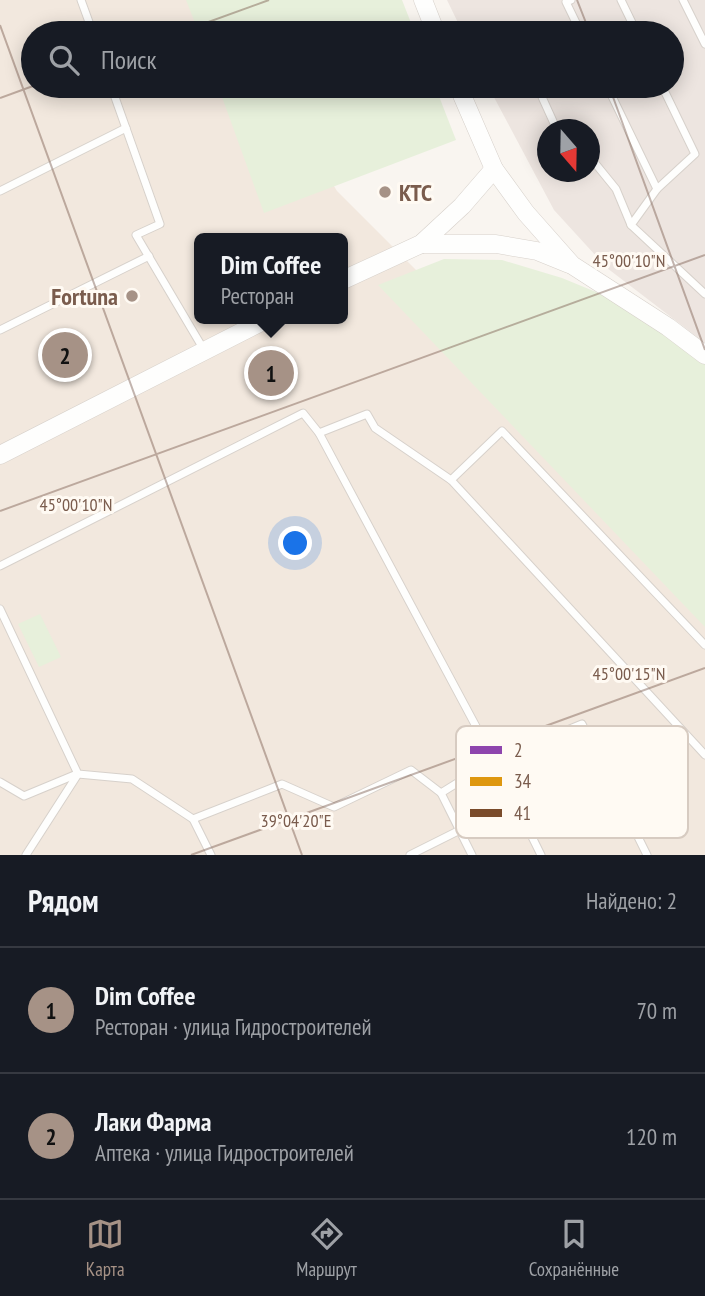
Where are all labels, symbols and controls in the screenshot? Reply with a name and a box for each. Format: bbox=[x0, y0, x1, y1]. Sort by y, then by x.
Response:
search box bbox=[21, 21, 684, 98]
icon: search bbox=[45, 41, 83, 79]
text: Поиск bbox=[101, 43, 157, 76]
north arrow bbox=[537, 119, 600, 182]
place label: КТС bbox=[399, 177, 432, 208]
marker: КТС bbox=[377, 184, 393, 200]
popup bbox=[194, 233, 348, 324]
text: Dim Coffee bbox=[221, 248, 321, 281]
text: 45°00'10"N bbox=[593, 249, 665, 272]
place label: Fortuna bbox=[51, 281, 118, 312]
text: Ресторан bbox=[221, 281, 294, 310]
marker: Fortuna bbox=[124, 288, 140, 304]
pin: 2 bbox=[42, 329, 88, 381]
pin: 1 bbox=[248, 347, 294, 399]
text: 45°00'10"N bbox=[40, 493, 112, 516]
your location bbox=[278, 526, 312, 560]
text: 45°00'15"N bbox=[593, 662, 665, 685]
legend bbox=[456, 726, 688, 838]
text: 2 bbox=[514, 738, 523, 762]
text: 34 bbox=[514, 769, 532, 793]
text: 41 bbox=[514, 801, 531, 825]
text: 39°04'20"E bbox=[261, 809, 331, 832]
text: Рядом bbox=[28, 881, 99, 920]
text: Найдено: 2 bbox=[586, 886, 677, 915]
text: Dim Coffee bbox=[95, 979, 196, 1012]
text: 1 bbox=[46, 996, 57, 1025]
text: 70 m bbox=[636, 996, 677, 1025]
text: Ресторан · улица Гидростроителей bbox=[95, 1012, 372, 1041]
text: Лаки Фарма bbox=[95, 1105, 211, 1138]
text: 2 bbox=[46, 1122, 57, 1151]
text: 120 m bbox=[626, 1122, 677, 1151]
text: Аптека · улица Гидростроителей bbox=[95, 1138, 354, 1167]
tab: Карта bbox=[86, 1215, 125, 1281]
tab: Маршрут bbox=[296, 1215, 357, 1281]
tab: Сохранённые bbox=[529, 1215, 619, 1281]

